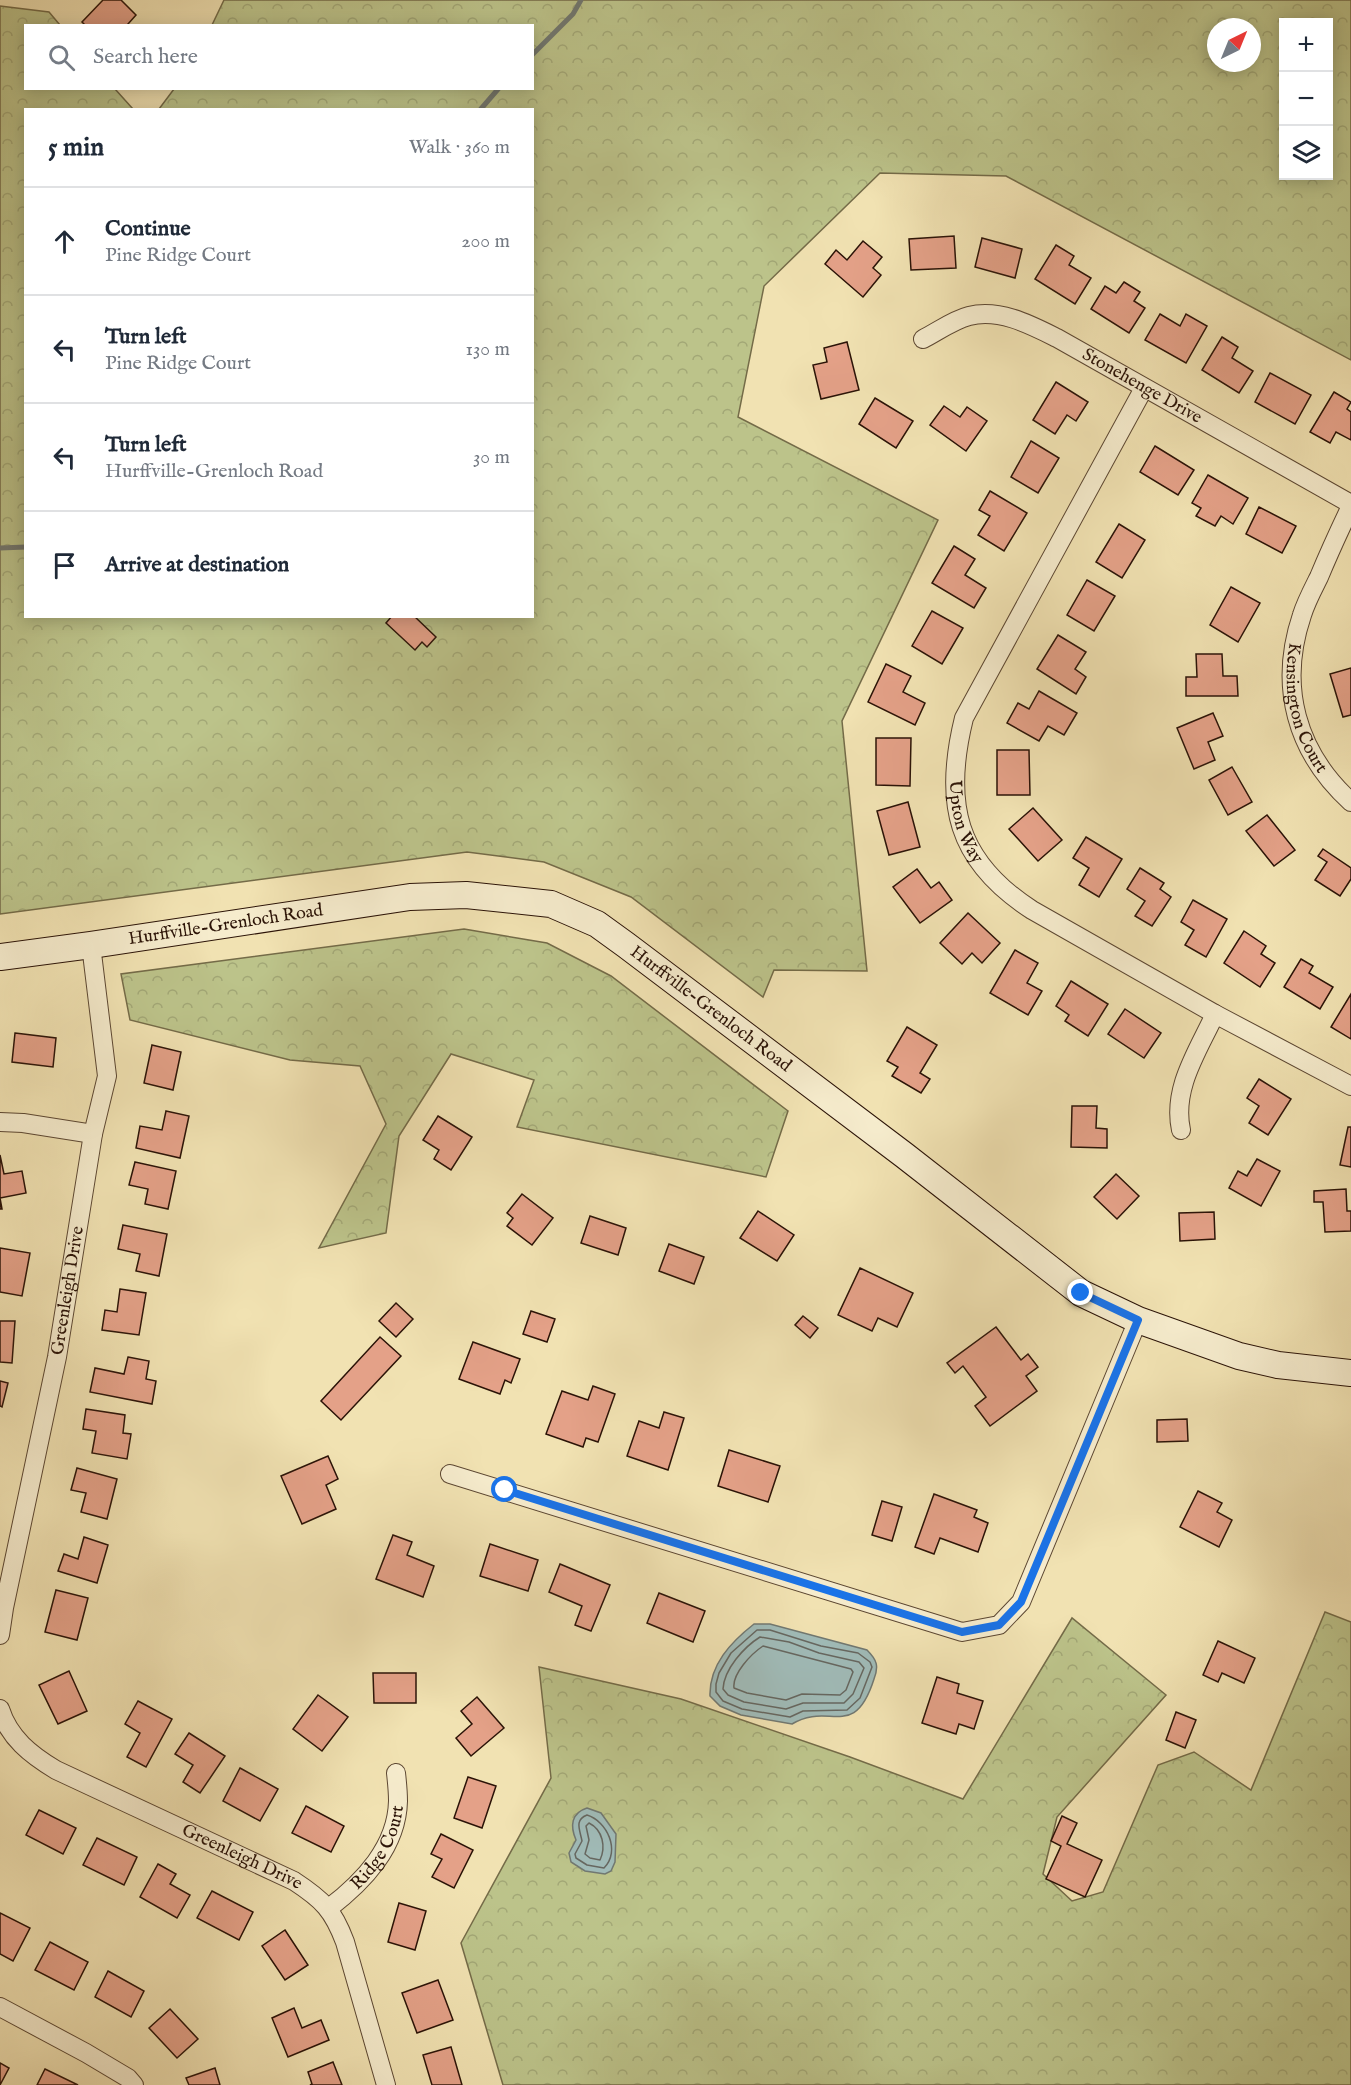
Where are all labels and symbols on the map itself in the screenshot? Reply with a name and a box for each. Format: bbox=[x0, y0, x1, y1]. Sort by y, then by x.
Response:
north arrow bbox=[1207, 18, 1261, 72]
street label: Stonehenge Drive bbox=[1078, 343, 1206, 429]
street label: Kensington Court bbox=[1280, 641, 1333, 778]
street label: Upton Way bbox=[943, 780, 988, 868]
street label: Hurffville-Grenloch Road bbox=[127, 899, 325, 951]
street label: Hurffville-Grenloch Road bbox=[625, 941, 796, 1078]
street label: Greenleigh Drive bbox=[46, 1225, 89, 1357]
route end bbox=[1067, 1279, 1093, 1305]
route start bbox=[491, 1476, 517, 1502]
street label: Ridge Court bbox=[346, 1804, 409, 1895]
street label: Greenleigh Drive bbox=[178, 1819, 307, 1895]

